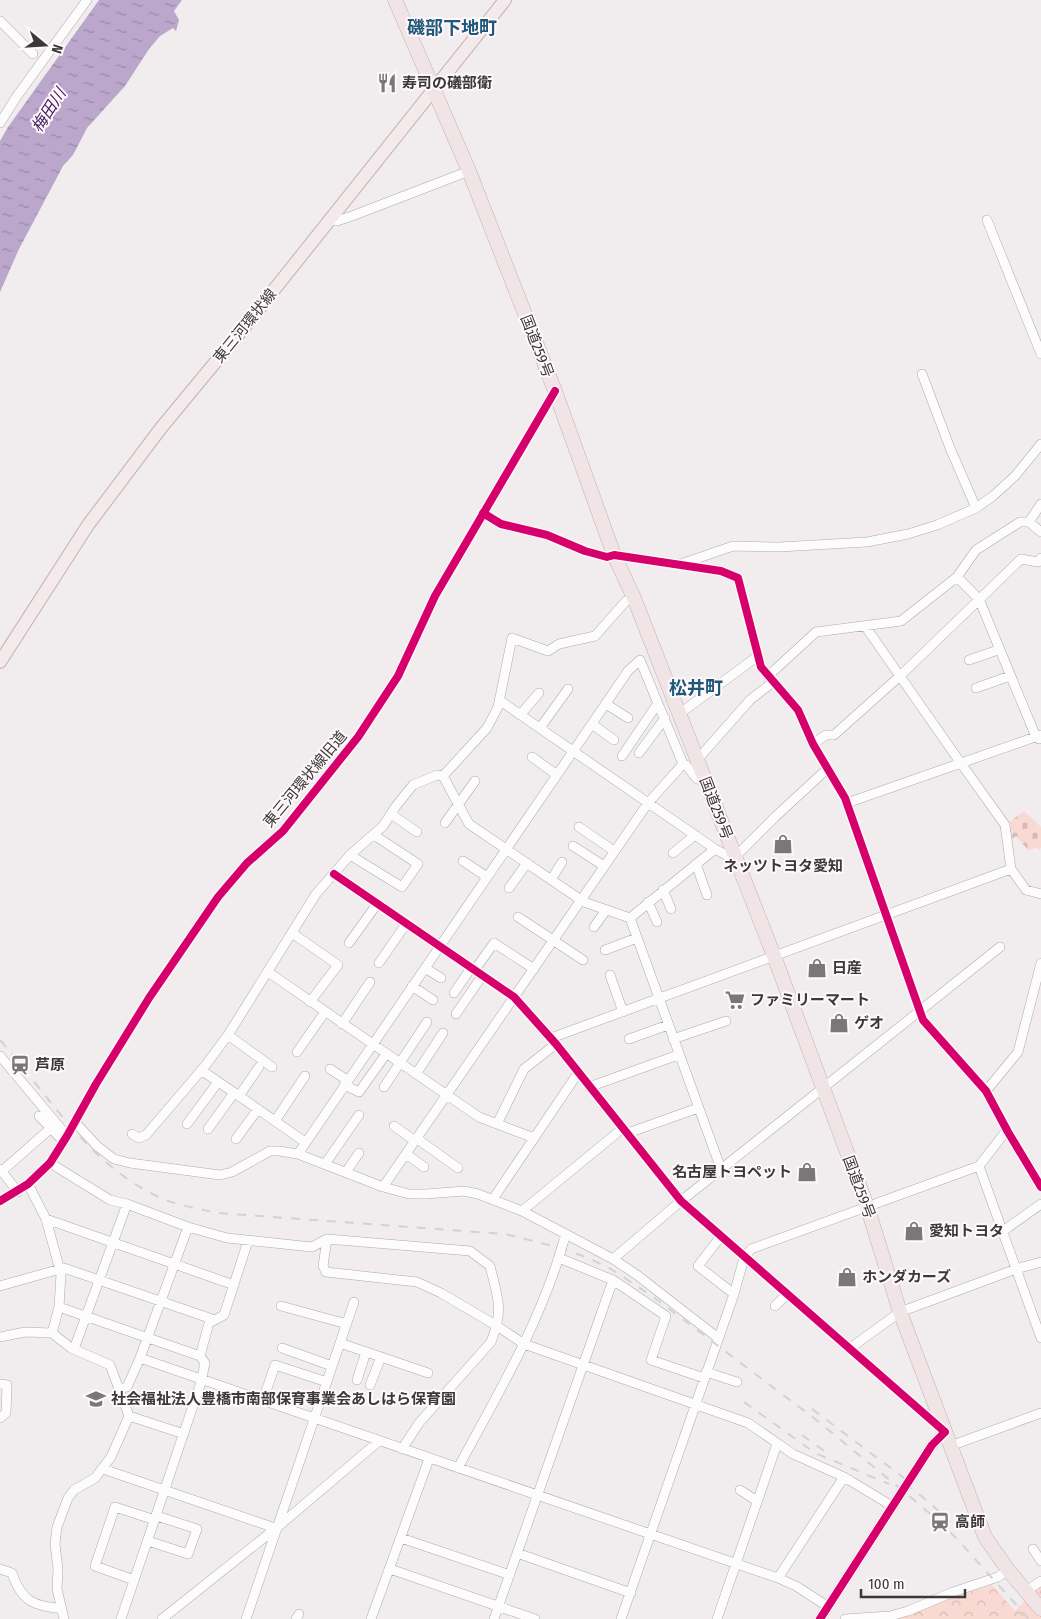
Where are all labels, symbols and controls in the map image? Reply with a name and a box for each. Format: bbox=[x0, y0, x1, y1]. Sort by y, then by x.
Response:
district label: 磯部下地町 bbox=[407, 17, 497, 39]
north arrow bbox=[20, 20, 70, 70]
text: N bbox=[48, 42, 66, 55]
restaurant icon: 寿司の礒部衛 bbox=[376, 72, 398, 94]
place label: 寿司の礒部衛 bbox=[402, 74, 492, 92]
water label: 梅田川 bbox=[27, 83, 71, 136]
street label: 東三河環状線 bbox=[210, 285, 280, 367]
street label: 国道259号 bbox=[517, 312, 557, 380]
district label: 松井町 bbox=[669, 677, 723, 699]
street label: 東三河環状線旧道 bbox=[260, 727, 350, 831]
street label: 国道259号 bbox=[696, 774, 736, 842]
shop icon: ネッツトヨタ愛知 bbox=[772, 833, 794, 855]
place label: ネッツトヨタ愛知 bbox=[723, 857, 843, 875]
shop icon: 日産 bbox=[806, 957, 828, 979]
place label: 日産 bbox=[832, 959, 862, 977]
supermarket icon: ファミリーマート bbox=[724, 989, 746, 1011]
place label: ファミリーマート bbox=[750, 991, 870, 1009]
shop icon: ゲオ bbox=[828, 1012, 850, 1034]
place label: ゲオ bbox=[854, 1014, 884, 1032]
station icon: 芦原 bbox=[9, 1054, 31, 1076]
place label: 芦原 bbox=[35, 1056, 65, 1074]
street label: 国道259号 bbox=[839, 1153, 879, 1221]
shop icon: 名古屋トヨペット bbox=[796, 1161, 818, 1183]
place label: 名古屋トヨペット bbox=[672, 1163, 792, 1181]
shop icon: 愛知トヨタ bbox=[903, 1220, 925, 1242]
place label: 愛知トヨタ bbox=[929, 1222, 1004, 1240]
shop icon: ホンダカーズ bbox=[836, 1266, 858, 1288]
place label: ホンダカーズ bbox=[862, 1268, 951, 1286]
school or university icon: 社会福祉法人豊橋市南部保育事業会あしはら保育園 bbox=[85, 1388, 107, 1410]
place label: 社会福祉法人豊橋市南部保育事業会あしはら保育園 bbox=[111, 1390, 456, 1408]
station icon: 高師 bbox=[929, 1511, 951, 1533]
place label: 高師 bbox=[955, 1513, 985, 1531]
scale bar bbox=[861, 1566, 965, 1598]
text: 100 m bbox=[868, 1575, 905, 1593]

